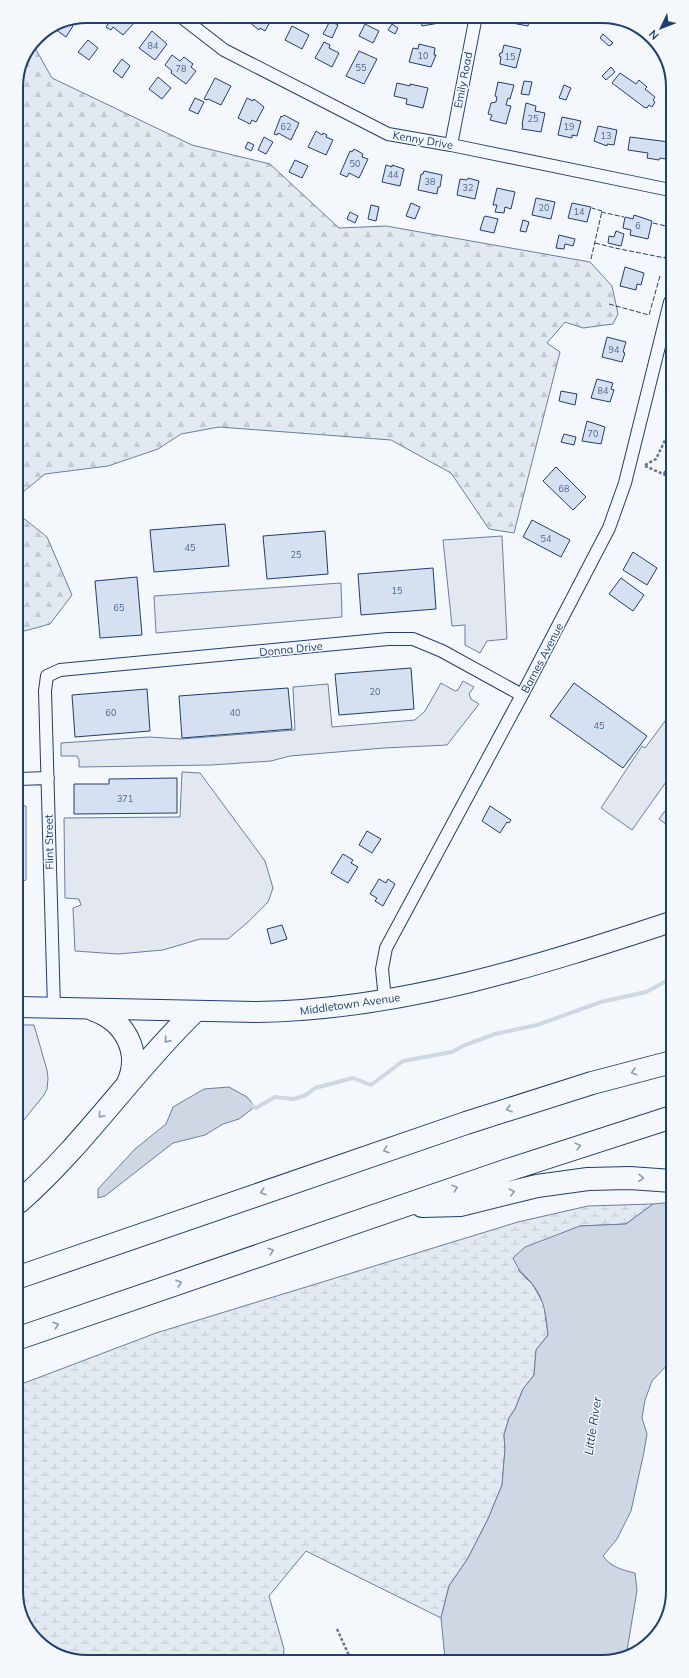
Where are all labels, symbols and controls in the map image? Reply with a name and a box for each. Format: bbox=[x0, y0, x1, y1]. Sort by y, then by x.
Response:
north arrow bbox=[641, 8, 681, 48]
text: N bbox=[646, 27, 662, 43]
house number: 84 bbox=[148, 40, 159, 51]
house number: 10 bbox=[418, 50, 428, 61]
street label: Emily Road bbox=[451, 51, 475, 109]
house number: 15 bbox=[505, 51, 516, 62]
house number: 55 bbox=[356, 62, 367, 73]
house number: 78 bbox=[176, 63, 186, 74]
house number: 25 bbox=[528, 113, 539, 124]
house number: 62 bbox=[281, 121, 291, 132]
house number: 19 bbox=[564, 121, 574, 132]
street label: Kenny Drive bbox=[392, 128, 454, 152]
house number: 13 bbox=[601, 130, 611, 141]
house number: 50 bbox=[350, 158, 360, 169]
house number: 44 bbox=[388, 169, 399, 180]
house number: 38 bbox=[425, 176, 435, 187]
house number: 32 bbox=[463, 182, 473, 193]
house number: 20 bbox=[539, 202, 549, 213]
house number: 14 bbox=[574, 206, 585, 217]
house number: 6 bbox=[635, 220, 641, 231]
house number: 94 bbox=[609, 344, 620, 355]
house number: 84 bbox=[598, 385, 609, 396]
house number: 70 bbox=[588, 428, 598, 439]
house number: 68 bbox=[559, 483, 569, 494]
house number: 54 bbox=[541, 533, 552, 544]
house number: 45 bbox=[185, 542, 196, 553]
house number: 25 bbox=[291, 549, 302, 560]
house number: 15 bbox=[392, 585, 403, 596]
house number: 65 bbox=[114, 602, 125, 613]
street label: Barnes Avenue bbox=[518, 621, 566, 695]
street label: Donna Drive bbox=[259, 639, 323, 659]
house number: 20 bbox=[370, 686, 380, 697]
house number: 60 bbox=[106, 707, 116, 718]
house number: 40 bbox=[230, 707, 240, 718]
house number: 45 bbox=[594, 720, 605, 731]
house number: 371 bbox=[117, 793, 133, 804]
street label: Flint Street bbox=[42, 814, 56, 870]
street label: Middletown Avenue bbox=[299, 990, 401, 1018]
one-way arrow bbox=[164, 1035, 172, 1043]
one-way arrow bbox=[631, 1067, 638, 1076]
one-way arrow bbox=[506, 1104, 513, 1113]
one-way arrow bbox=[99, 1111, 106, 1118]
one-way arrow bbox=[574, 1143, 581, 1151]
one-way arrow bbox=[383, 1145, 390, 1154]
one-way arrow bbox=[638, 1174, 644, 1182]
one-way arrow bbox=[451, 1184, 458, 1193]
one-way arrow bbox=[260, 1188, 267, 1196]
one-way arrow bbox=[508, 1188, 515, 1197]
one-way arrow bbox=[268, 1248, 275, 1256]
one-way arrow bbox=[175, 1279, 182, 1288]
one-way arrow bbox=[52, 1322, 59, 1330]
water label: Little River bbox=[581, 1395, 605, 1456]

